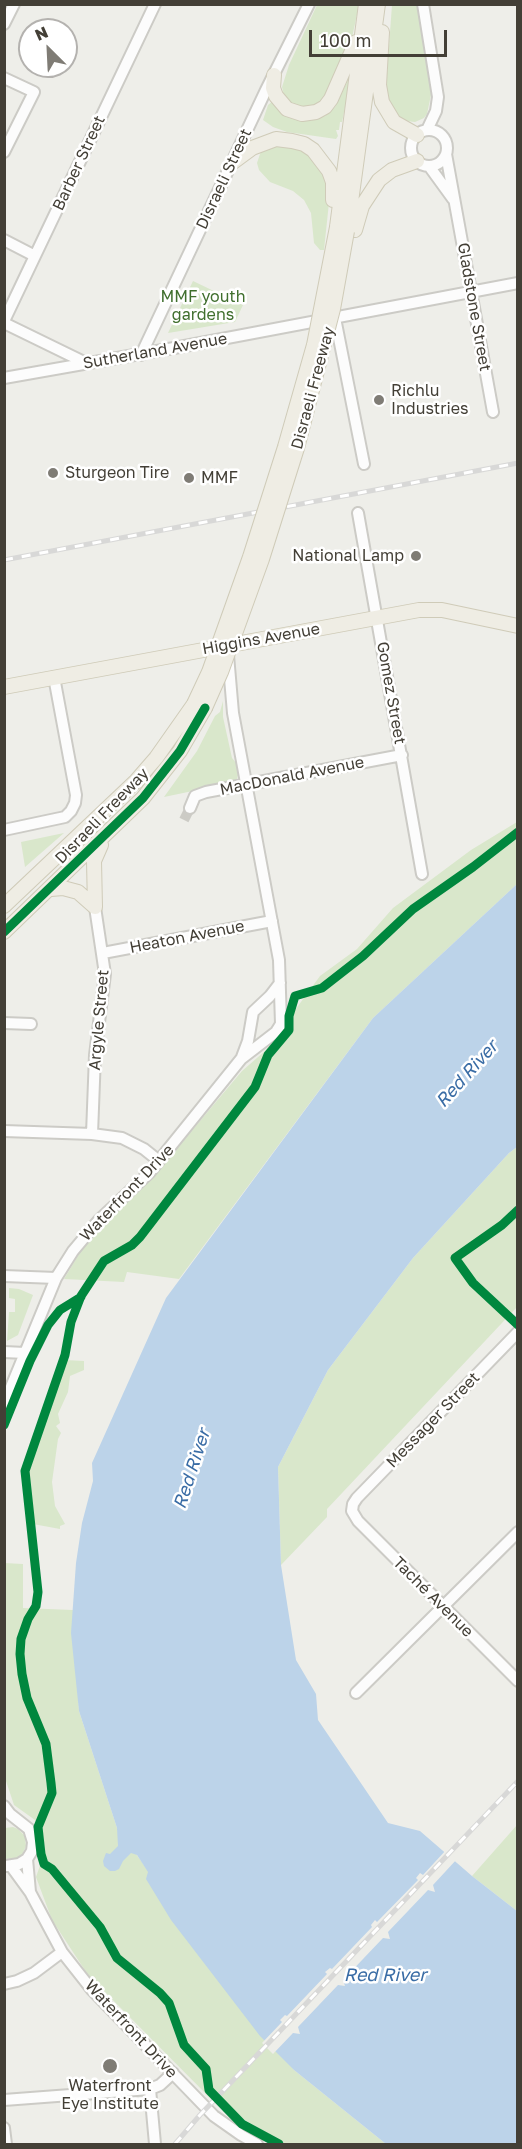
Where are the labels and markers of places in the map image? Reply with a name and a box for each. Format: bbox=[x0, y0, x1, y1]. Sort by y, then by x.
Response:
place label: Richlu Industries bbox=[391, 381, 469, 419]
marker: Richlu Industries bbox=[372, 393, 386, 407]
place label: Sturgeon Tire bbox=[65, 463, 169, 483]
marker: Sturgeon Tire bbox=[46, 466, 60, 480]
place label: MMF bbox=[201, 468, 238, 488]
marker: MMF bbox=[182, 471, 196, 485]
place label: National Lamp bbox=[292, 546, 404, 566]
marker: National Lamp bbox=[409, 549, 423, 563]
marker: Waterfront Eye Institute bbox=[101, 2057, 119, 2075]
place label: Waterfront Eye Institute bbox=[61, 2076, 159, 2114]

